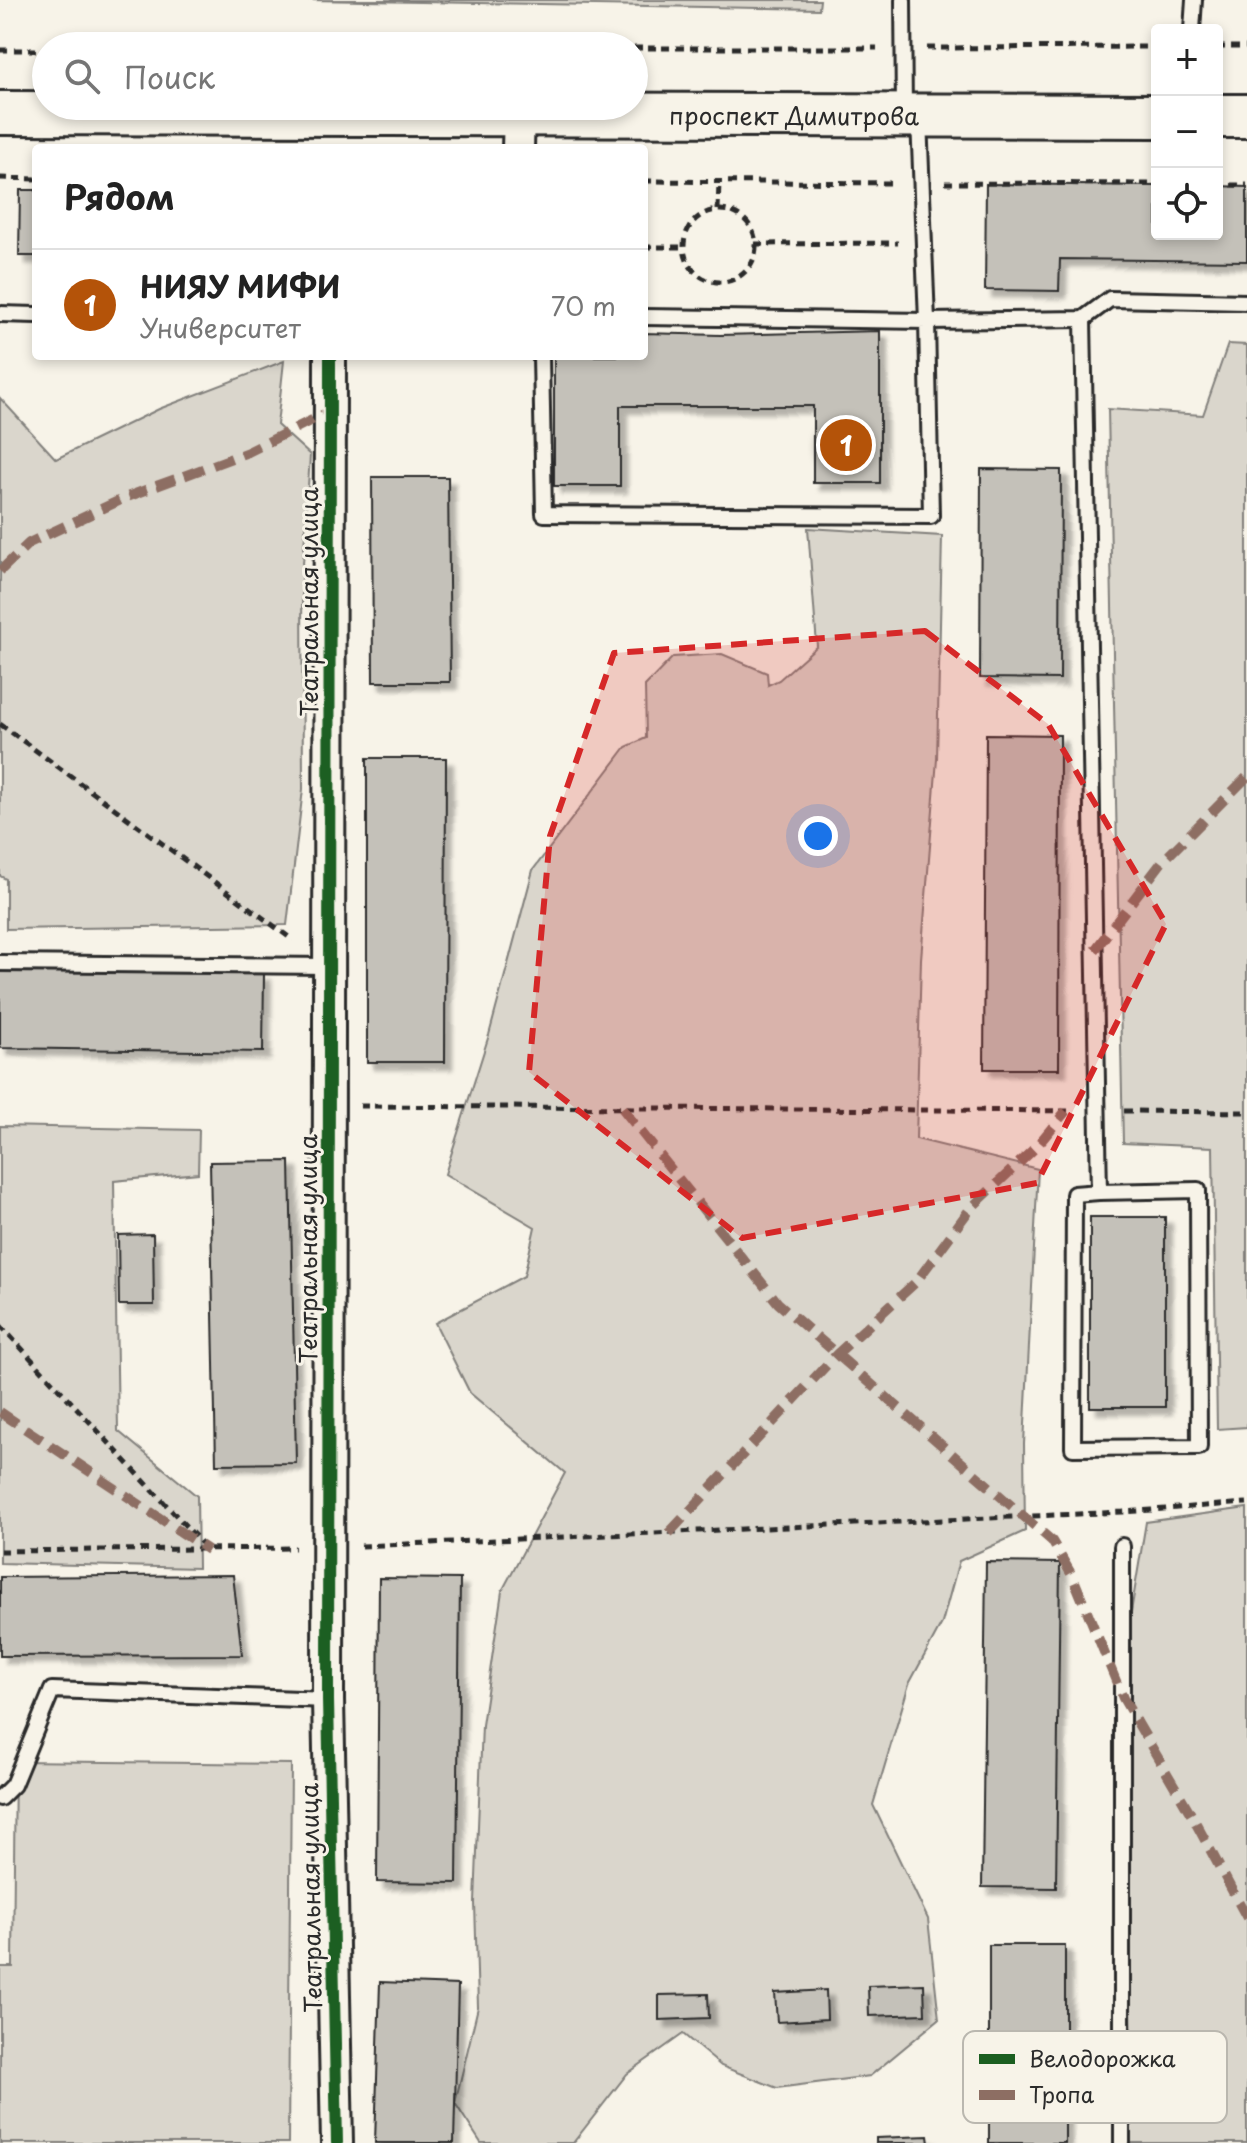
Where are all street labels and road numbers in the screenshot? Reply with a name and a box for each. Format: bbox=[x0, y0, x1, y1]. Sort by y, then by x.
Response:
street label: проспект Димитрова bbox=[669, 97, 919, 133]
street label: Театральная улица bbox=[290, 487, 326, 717]
street label: Театральная улица bbox=[289, 1134, 325, 1364]
street label: Театральная улица bbox=[290, 1783, 330, 2013]

